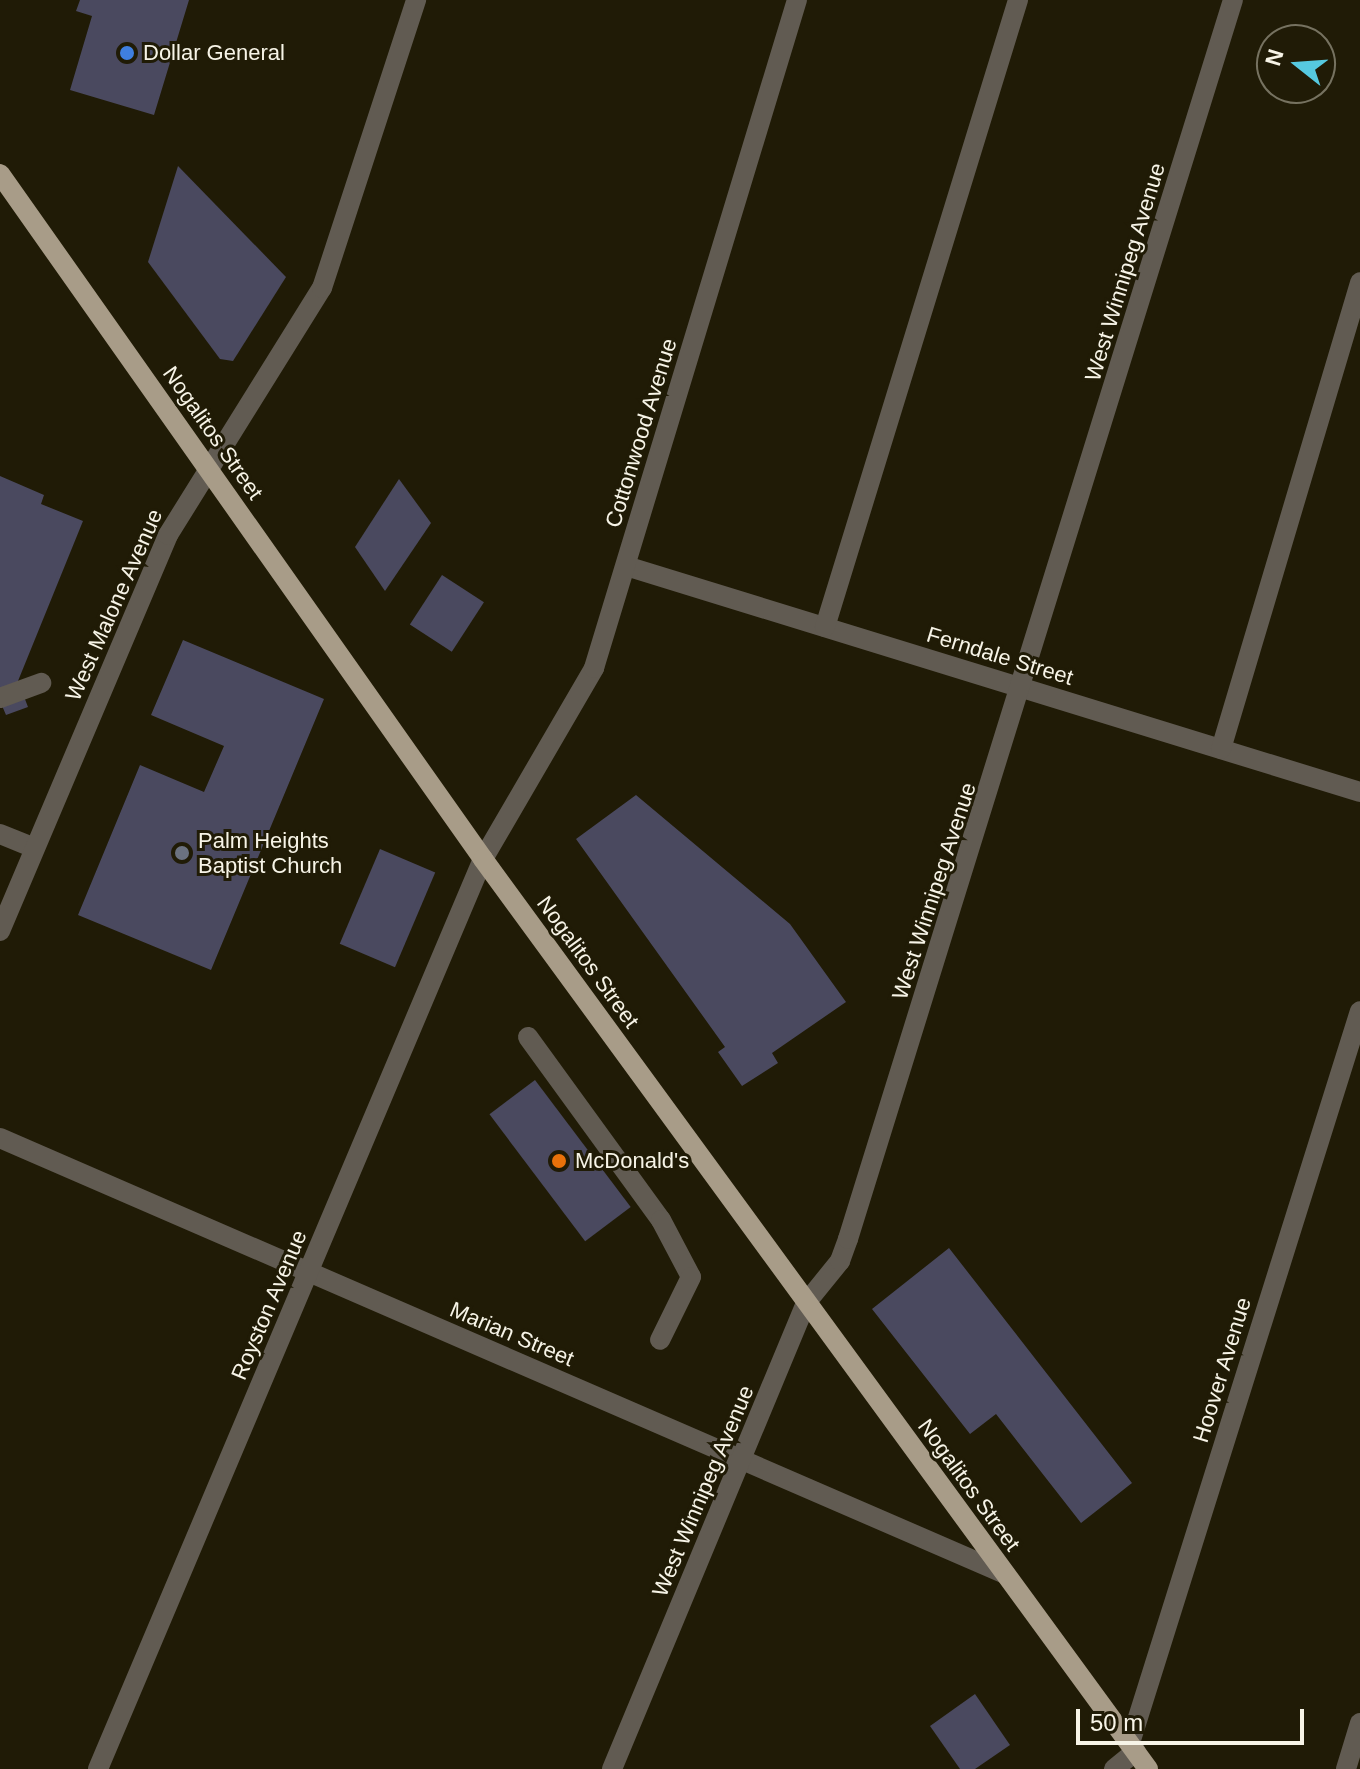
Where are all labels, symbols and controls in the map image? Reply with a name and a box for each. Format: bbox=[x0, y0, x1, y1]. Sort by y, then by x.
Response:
north arrow bbox=[1256, 24, 1336, 104]
place label: Dollar General bbox=[143, 40, 285, 66]
marker: Dollar General bbox=[118, 44, 136, 62]
text: N bbox=[1260, 46, 1289, 69]
street label: West Winnipeg Avenue bbox=[1079, 159, 1171, 385]
street label: Cottonwood Avenue bbox=[599, 335, 683, 531]
street label: Nogalitos Street bbox=[157, 361, 269, 505]
street label: West Malone Avenue bbox=[60, 504, 168, 706]
street label: Ferndale Street bbox=[924, 621, 1076, 691]
street label: West Winnipeg Avenue bbox=[886, 779, 982, 1003]
place label: Palm Heights Baptist Church bbox=[198, 827, 342, 878]
marker: Palm Heights Baptist Church bbox=[173, 844, 191, 862]
street label: Nogalitos Street bbox=[531, 891, 645, 1033]
place label: McDonald's bbox=[575, 1148, 689, 1174]
marker: McDonald's bbox=[550, 1152, 568, 1170]
street label: Royston Avenue bbox=[225, 1226, 313, 1384]
street label: Hoover Avenue bbox=[1187, 1294, 1257, 1446]
street label: Marian Street bbox=[446, 1296, 578, 1372]
street label: West Winnipeg Avenue bbox=[646, 1381, 760, 1601]
street label: Nogalitos Street bbox=[912, 1414, 1026, 1556]
scale bar bbox=[1080, 1693, 1308, 1743]
text: 50 m bbox=[1090, 1709, 1143, 1736]

